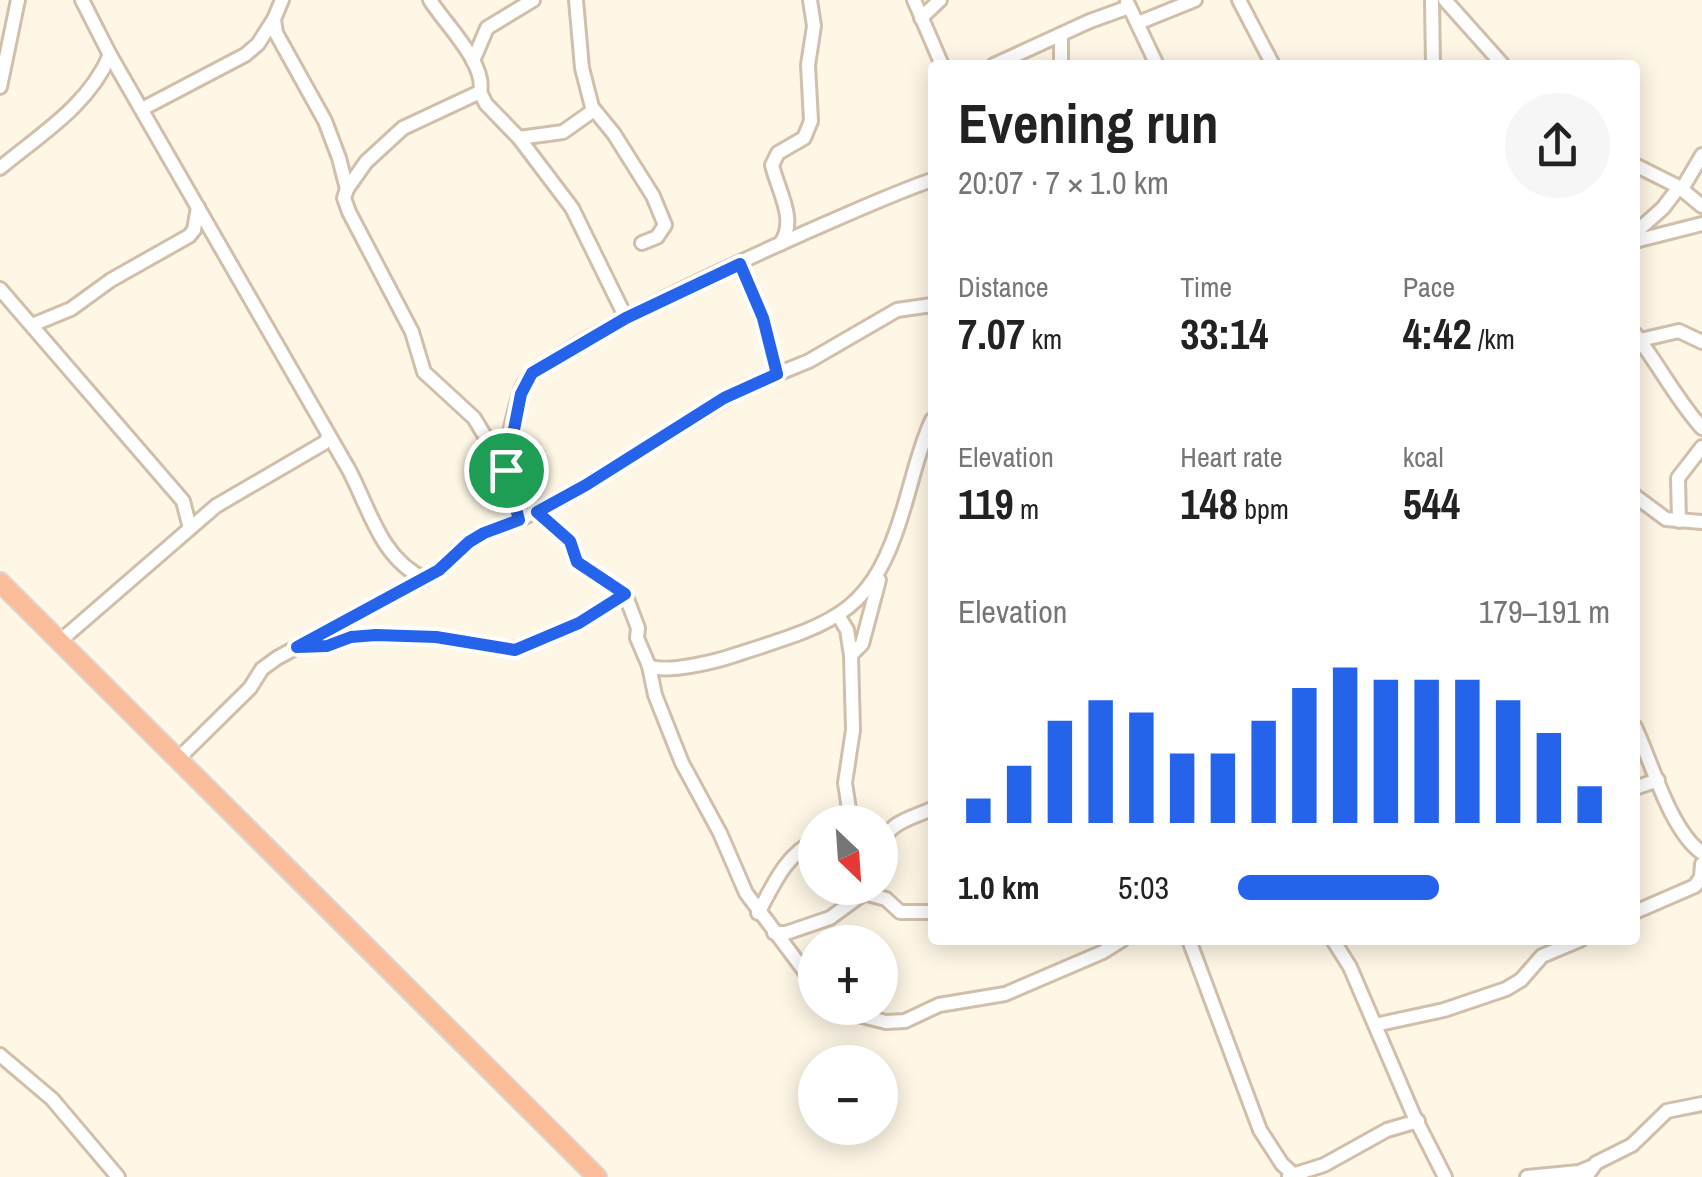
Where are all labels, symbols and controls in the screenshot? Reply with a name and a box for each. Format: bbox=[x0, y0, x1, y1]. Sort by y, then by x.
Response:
text: Evening run bbox=[958, 86, 1219, 160]
button: share bbox=[1505, 93, 1610, 198]
text: 20:07 · 7 × 1.0 km bbox=[958, 161, 1169, 204]
text: Distance bbox=[958, 268, 1049, 306]
text: Time bbox=[1180, 268, 1232, 306]
text: Pace bbox=[1403, 268, 1455, 306]
text: 7.07 bbox=[958, 306, 1025, 362]
text: 33:14 bbox=[1180, 306, 1268, 362]
text: 4:42 bbox=[1403, 306, 1472, 362]
text: km bbox=[1025, 320, 1062, 358]
text: /km bbox=[1472, 320, 1515, 358]
pin bbox=[464, 428, 549, 513]
text: Elevation bbox=[958, 438, 1054, 476]
text: Heart rate bbox=[1180, 438, 1282, 476]
text: kcal bbox=[1403, 438, 1443, 476]
icon: arrive bbox=[479, 443, 534, 498]
text: 119 bbox=[958, 476, 1014, 532]
text: 148 bbox=[1180, 476, 1238, 532]
text: 544 bbox=[1403, 476, 1460, 532]
text: m bbox=[1014, 490, 1039, 528]
text: bpm bbox=[1238, 490, 1289, 528]
text: Elevation bbox=[958, 590, 1067, 633]
text: 179–191 m bbox=[1479, 590, 1610, 633]
north arrow bbox=[798, 805, 898, 905]
map controls bbox=[798, 805, 898, 1145]
text: 1.0 km bbox=[958, 866, 1040, 909]
text: 5:03 bbox=[1118, 866, 1169, 909]
button: + bbox=[798, 925, 898, 1025]
button: − bbox=[798, 1045, 898, 1145]

